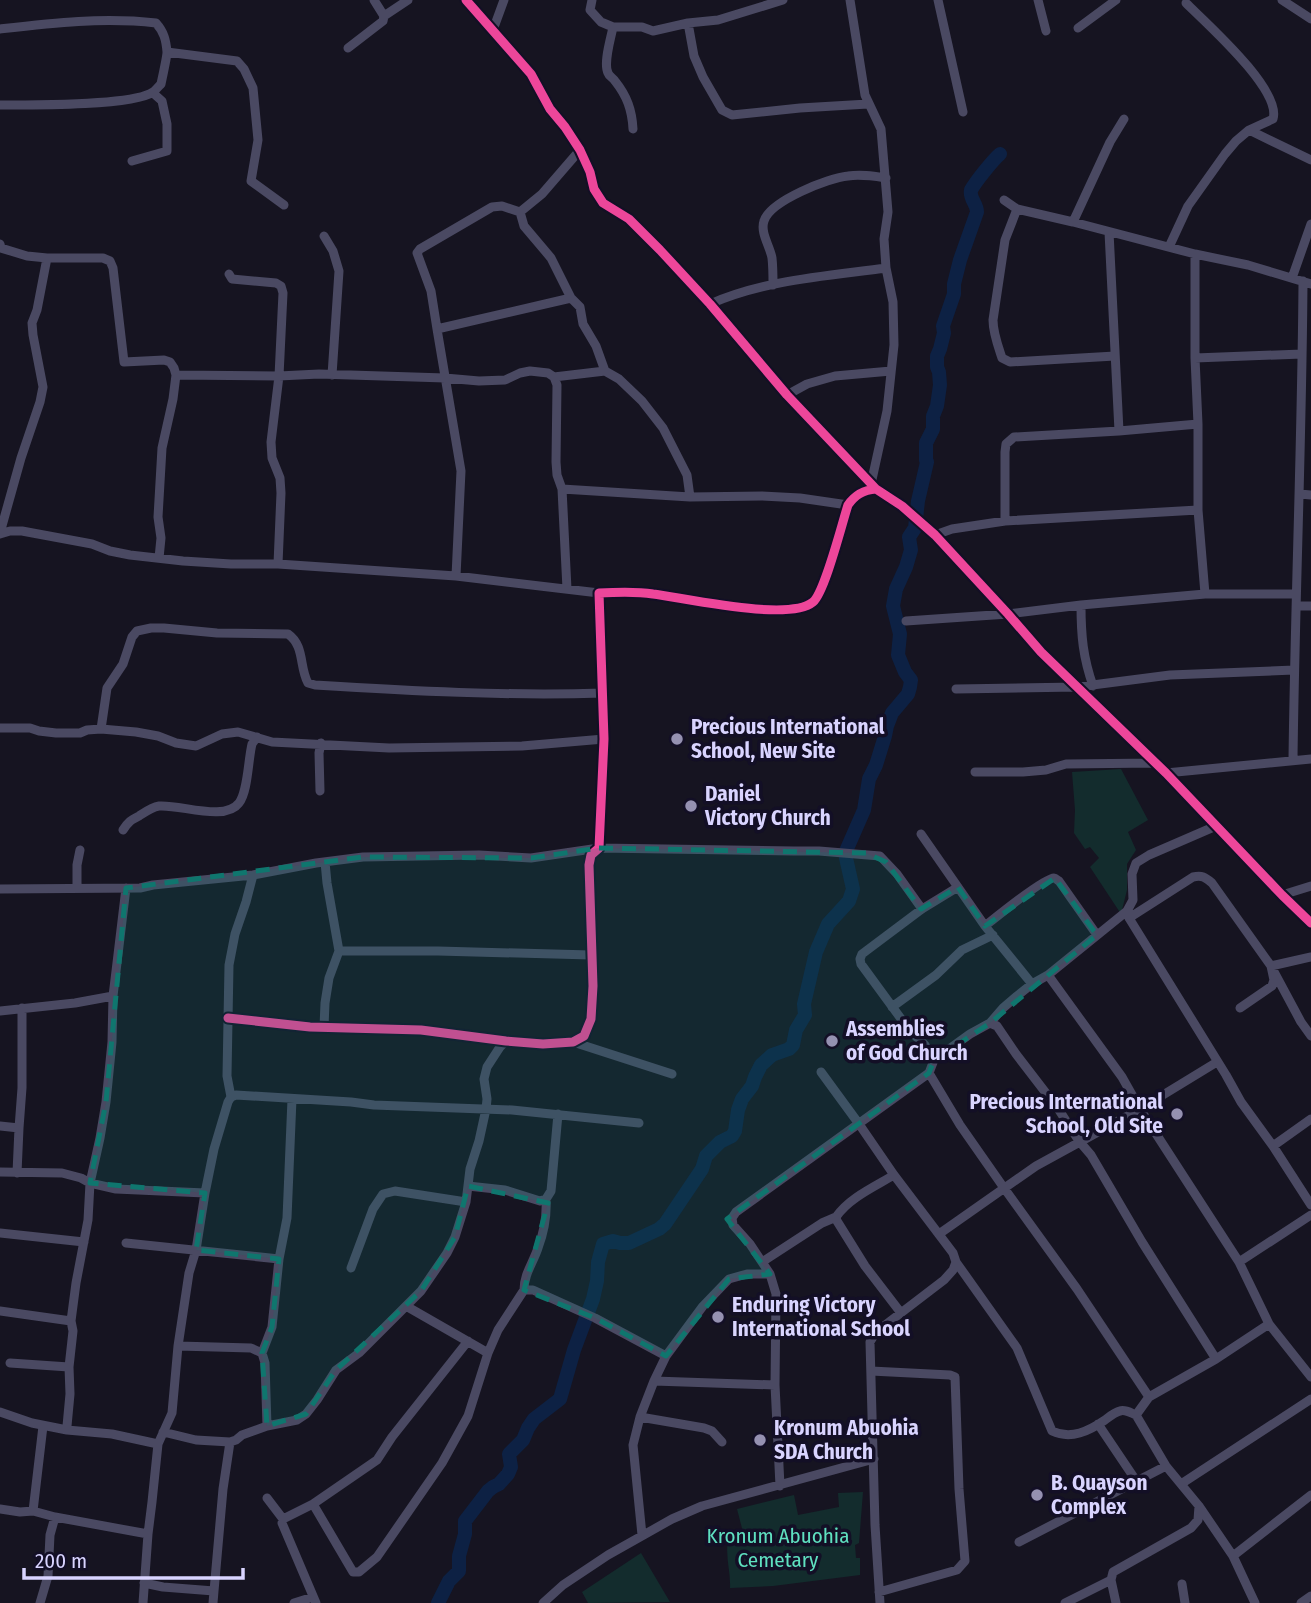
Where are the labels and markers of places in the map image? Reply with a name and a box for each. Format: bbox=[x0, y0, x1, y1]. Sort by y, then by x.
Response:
place label: Precious International School, New Site bbox=[691, 714, 885, 764]
marker: Precious International School, New Site bbox=[669, 731, 685, 747]
place label: Daniel Victory Church bbox=[704, 781, 831, 831]
marker: Daniel Victory Church bbox=[683, 798, 699, 814]
place label: Assemblies of God Church bbox=[845, 1016, 968, 1066]
marker: Assemblies of God Church bbox=[824, 1033, 840, 1049]
place label: Precious International School, Old Site bbox=[970, 1089, 1163, 1139]
marker: Precious International School, Old Site bbox=[1169, 1106, 1185, 1122]
place label: Enduring Victory International School bbox=[732, 1292, 910, 1342]
marker: Enduring Victory International School bbox=[710, 1309, 726, 1325]
place label: Kronum Abuohia SDA Church bbox=[774, 1415, 919, 1465]
marker: Kronum Abuohia SDA Church bbox=[752, 1432, 768, 1448]
place label: B. Quayson Complex bbox=[1051, 1470, 1147, 1520]
marker: B. Quayson Complex bbox=[1029, 1487, 1045, 1503]

